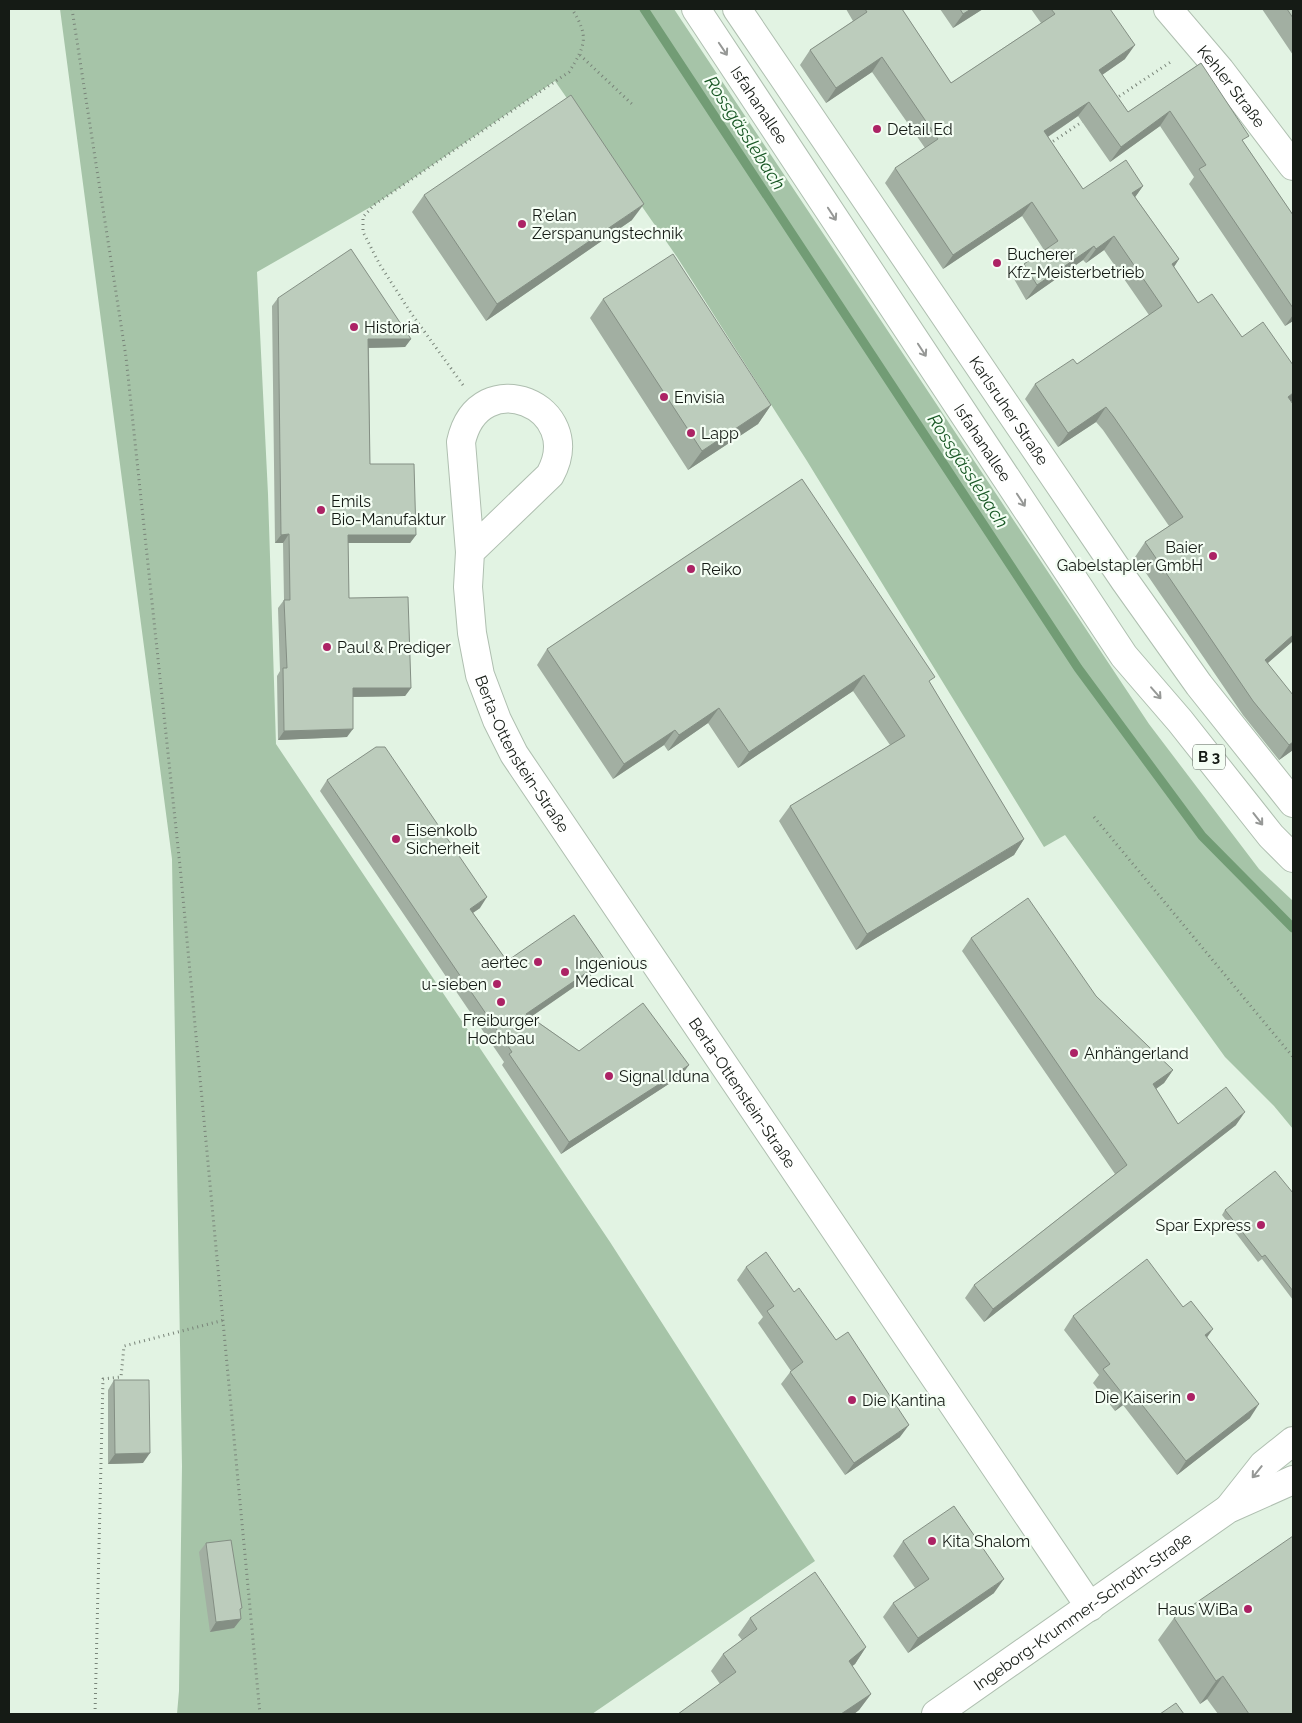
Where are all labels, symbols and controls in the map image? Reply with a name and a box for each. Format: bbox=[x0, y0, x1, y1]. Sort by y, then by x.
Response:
one-way arrow bbox=[718, 42, 728, 56]
street label: Kehler Straße bbox=[1193, 42, 1269, 131]
street label: Isfahanallee bbox=[726, 63, 792, 148]
water label: Rossgässlebach bbox=[701, 72, 790, 194]
place label: Detail Ed bbox=[887, 120, 953, 139]
marker: Detail Ed bbox=[871, 123, 883, 135]
place label: R'elan Zerspanungstechnik bbox=[532, 206, 683, 243]
one-way arrow bbox=[827, 207, 837, 221]
marker: R'elan Zerspanungstechnik bbox=[516, 218, 528, 230]
place label: Bucherer Kfz-Meisterbetrieb bbox=[1007, 245, 1145, 282]
marker: Bucherer Kfz-Meisterbetrieb bbox=[991, 257, 1003, 269]
place label: Historia bbox=[364, 318, 420, 337]
marker: Historia bbox=[348, 321, 360, 333]
one-way arrow bbox=[917, 342, 927, 356]
street label: Karlsruher Straße bbox=[965, 353, 1052, 469]
place label: Envisia bbox=[674, 388, 725, 407]
marker: Envisia bbox=[658, 391, 670, 403]
street label: Isfahanallee bbox=[950, 401, 1015, 485]
water label: Rossgässlebach bbox=[924, 410, 1013, 532]
place label: Lapp bbox=[701, 424, 739, 443]
marker: Lapp bbox=[685, 427, 697, 439]
place label: Emils Bio-Manufaktur bbox=[331, 492, 446, 529]
one-way arrow bbox=[1016, 493, 1026, 507]
marker: Emils Bio-Manufaktur bbox=[315, 504, 327, 516]
place label: Baier Gabelstapler GmbH bbox=[1057, 538, 1203, 575]
marker: Baier Gabelstapler GmbH bbox=[1207, 550, 1219, 562]
place label: Reiko bbox=[701, 560, 742, 579]
marker: Reiko bbox=[685, 563, 697, 575]
place label: Paul & Prediger bbox=[337, 638, 451, 657]
marker: Paul & Prediger bbox=[321, 641, 333, 653]
street label: Berta-Ottenstein-Straße bbox=[471, 673, 573, 836]
one-way arrow bbox=[1150, 686, 1161, 699]
road number: B 3 bbox=[1193, 744, 1225, 770]
one-way arrow bbox=[1252, 812, 1263, 825]
place label: Eisenkolb Sicherheit bbox=[406, 821, 481, 858]
marker: Eisenkolb Sicherheit bbox=[390, 833, 402, 845]
place label: aertec bbox=[481, 953, 528, 972]
place label: Ingenious Medical bbox=[575, 954, 647, 991]
marker: aertec bbox=[532, 956, 544, 968]
marker: Ingenious Medical bbox=[559, 966, 571, 978]
place label: u-sieben bbox=[422, 975, 487, 994]
marker: u-sieben bbox=[491, 978, 503, 990]
marker: Freiburger Hochbau bbox=[495, 996, 507, 1008]
place label: Freiburger Hochbau bbox=[463, 1011, 540, 1048]
street label: Berta-Ottenstein-Straße bbox=[685, 1014, 800, 1172]
place label: Anhängerland bbox=[1084, 1044, 1189, 1063]
marker: Anhängerland bbox=[1068, 1047, 1080, 1059]
place label: Signal Iduna bbox=[619, 1067, 709, 1086]
marker: Signal Iduna bbox=[603, 1070, 615, 1082]
place label: Spar Express bbox=[1155, 1216, 1251, 1235]
marker: Spar Express bbox=[1255, 1219, 1267, 1231]
place label: Die Kaiserin bbox=[1095, 1388, 1181, 1407]
place label: Die Kantina bbox=[862, 1391, 946, 1410]
marker: Die Kaiserin bbox=[1185, 1391, 1197, 1403]
marker: Die Kantina bbox=[846, 1394, 858, 1406]
one-way arrow bbox=[1252, 1465, 1263, 1478]
street label: Ingeborg-Krummer-Schroth-Straße bbox=[970, 1529, 1195, 1695]
place label: Kita Shalom bbox=[942, 1532, 1030, 1551]
marker: Kita Shalom bbox=[926, 1535, 938, 1547]
place label: Haus WiBa bbox=[1157, 1600, 1238, 1619]
marker: Haus WiBa bbox=[1242, 1603, 1254, 1615]

